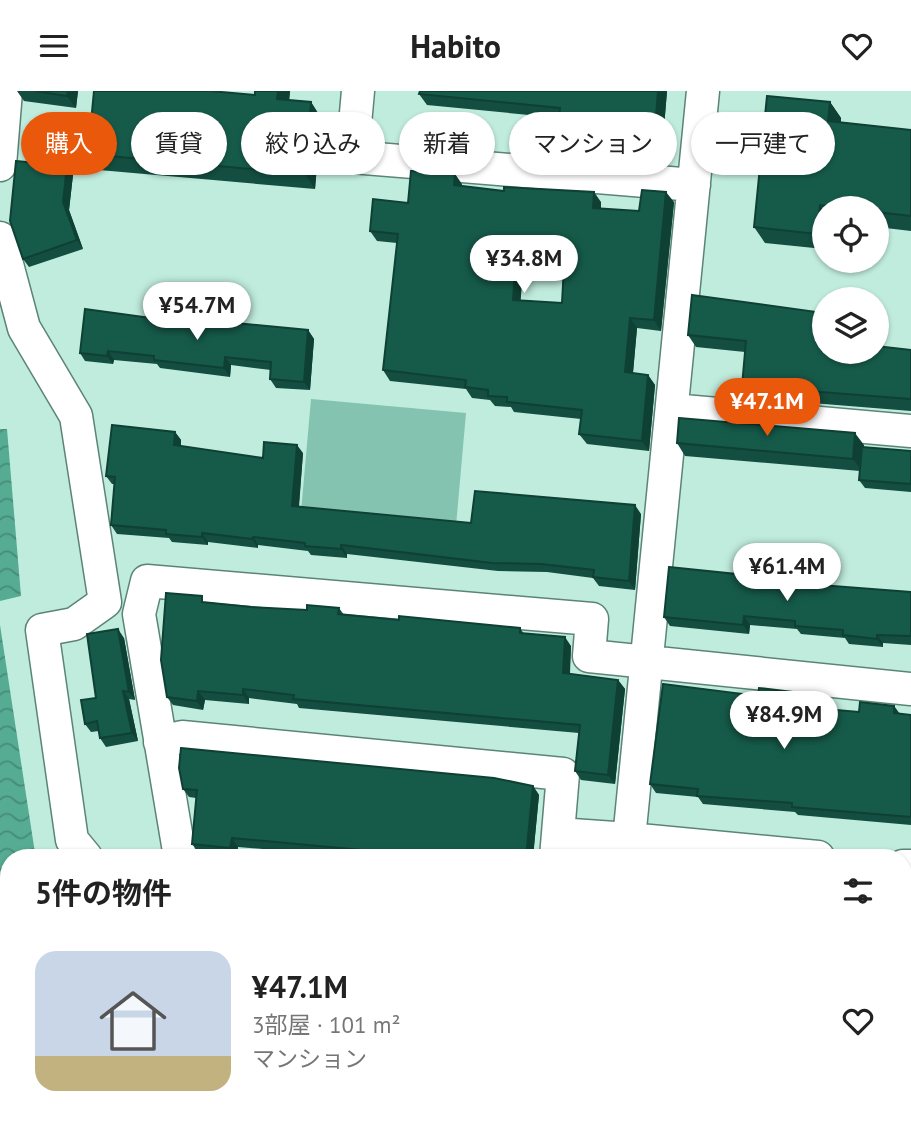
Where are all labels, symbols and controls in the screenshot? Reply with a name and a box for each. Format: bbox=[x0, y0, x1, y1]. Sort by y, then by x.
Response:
text: Habito bbox=[410, 25, 501, 67]
icon: menu bbox=[35, 27, 73, 65]
icon: heart bbox=[838, 27, 876, 65]
chip: 購入 bbox=[21, 112, 117, 175]
chip: 賃貸 bbox=[131, 112, 227, 175]
chip: 絞り込み bbox=[241, 112, 385, 175]
chip: 新着 bbox=[399, 112, 495, 175]
chip: マンション bbox=[509, 112, 677, 175]
chip: 一戸建て bbox=[691, 112, 835, 175]
map controls bbox=[812, 196, 889, 364]
button: locate bbox=[812, 196, 889, 273]
pin: ¥34.8M bbox=[467, 235, 581, 295]
text: ¥34.8M bbox=[486, 243, 562, 272]
pin: ¥54.7M bbox=[140, 282, 254, 342]
button: layers bbox=[812, 287, 889, 364]
text: ¥54.7M bbox=[159, 290, 235, 319]
pin: ¥47.1M bbox=[710, 379, 824, 438]
text: ¥47.1M bbox=[730, 386, 804, 415]
pin: ¥61.4M bbox=[730, 543, 844, 603]
text: ¥61.4M bbox=[749, 551, 825, 580]
pin: ¥84.9M bbox=[727, 691, 841, 751]
text: ¥84.9M bbox=[746, 699, 822, 728]
icon: filters bbox=[839, 872, 877, 910]
text: 5件の物件 bbox=[35, 873, 172, 912]
text: ¥47.1M bbox=[252, 967, 348, 1006]
icon: home bbox=[91, 979, 175, 1063]
icon: heart bbox=[839, 1002, 877, 1040]
text: 3部屋 · 101 m² bbox=[252, 1010, 400, 1039]
text: マンション bbox=[252, 1044, 367, 1073]

